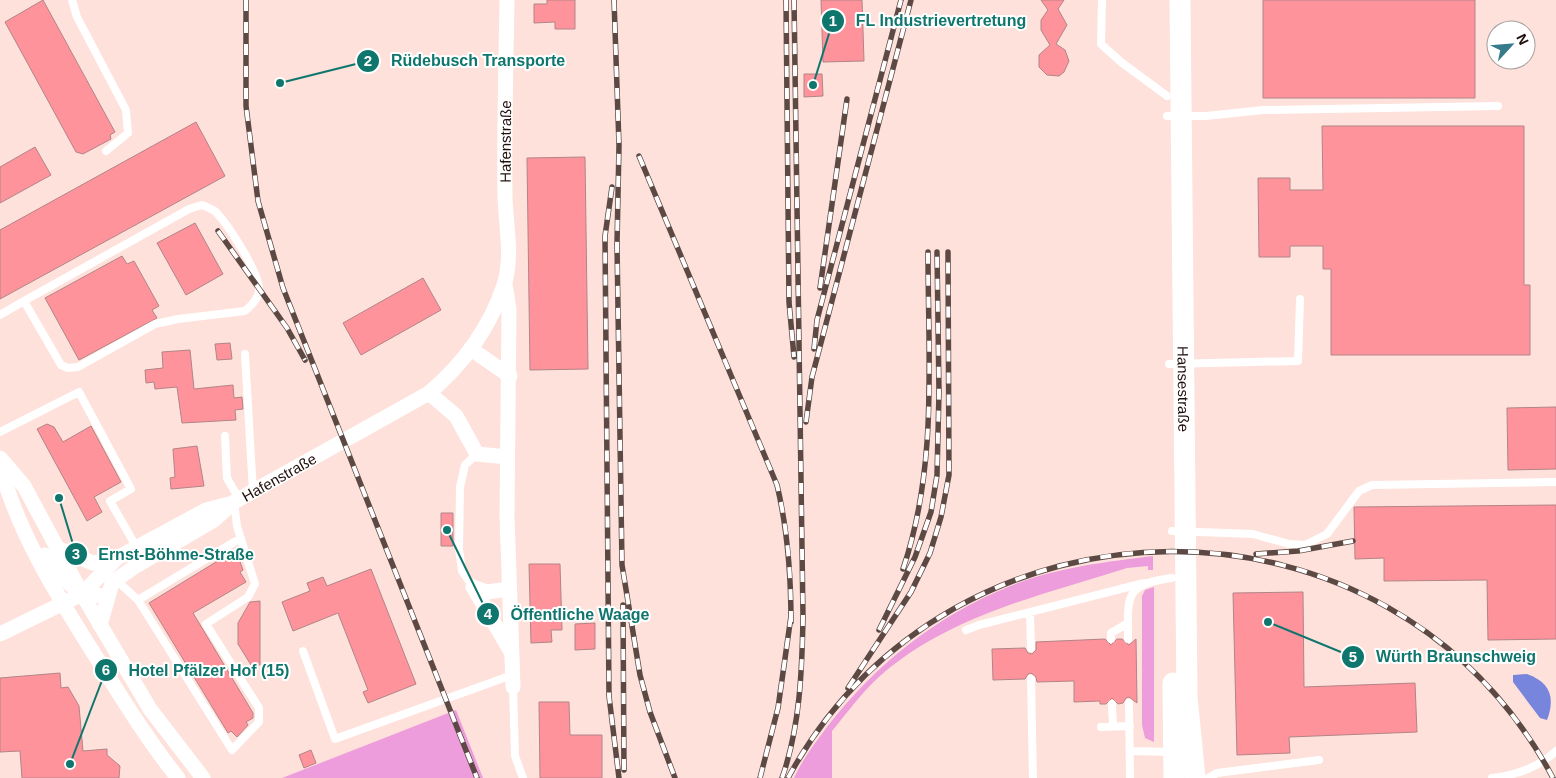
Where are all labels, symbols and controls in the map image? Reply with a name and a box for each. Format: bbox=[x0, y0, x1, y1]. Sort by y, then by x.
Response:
callout: FL Industrievertretung bbox=[821, 5, 1036, 36]
text: 1 bbox=[829, 12, 837, 29]
text: FL Industrievertretung bbox=[856, 12, 1026, 29]
north arrow bbox=[1486, 20, 1536, 70]
text: N bbox=[1513, 31, 1532, 47]
callout: Rüdebusch Transporte bbox=[355, 45, 575, 76]
text: 2 bbox=[364, 52, 372, 69]
text: Rüdebusch Transporte bbox=[391, 52, 565, 69]
street label: Hafenstraße bbox=[496, 100, 514, 183]
street label: Hansestraße bbox=[1175, 346, 1193, 432]
street label: Hafenstraße bbox=[239, 449, 319, 504]
callout: Ernst-Böhme-Straße bbox=[63, 539, 264, 570]
text: 3 bbox=[72, 545, 80, 562]
text: Ernst-Böhme-Straße bbox=[98, 546, 254, 563]
callout: Öffentliche Waage bbox=[476, 599, 660, 630]
text: 4 bbox=[484, 605, 493, 622]
text: Öffentliche Waage bbox=[511, 605, 650, 623]
callout: Würth Braunschweig bbox=[1341, 641, 1546, 672]
text: 5 bbox=[1349, 648, 1357, 665]
text: Würth Braunschweig bbox=[1376, 648, 1536, 665]
callout: Hotel Pfälzer Hof (15) bbox=[93, 655, 299, 686]
text: 6 bbox=[102, 661, 110, 678]
text: Hotel Pfälzer Hof (15) bbox=[129, 662, 289, 679]

